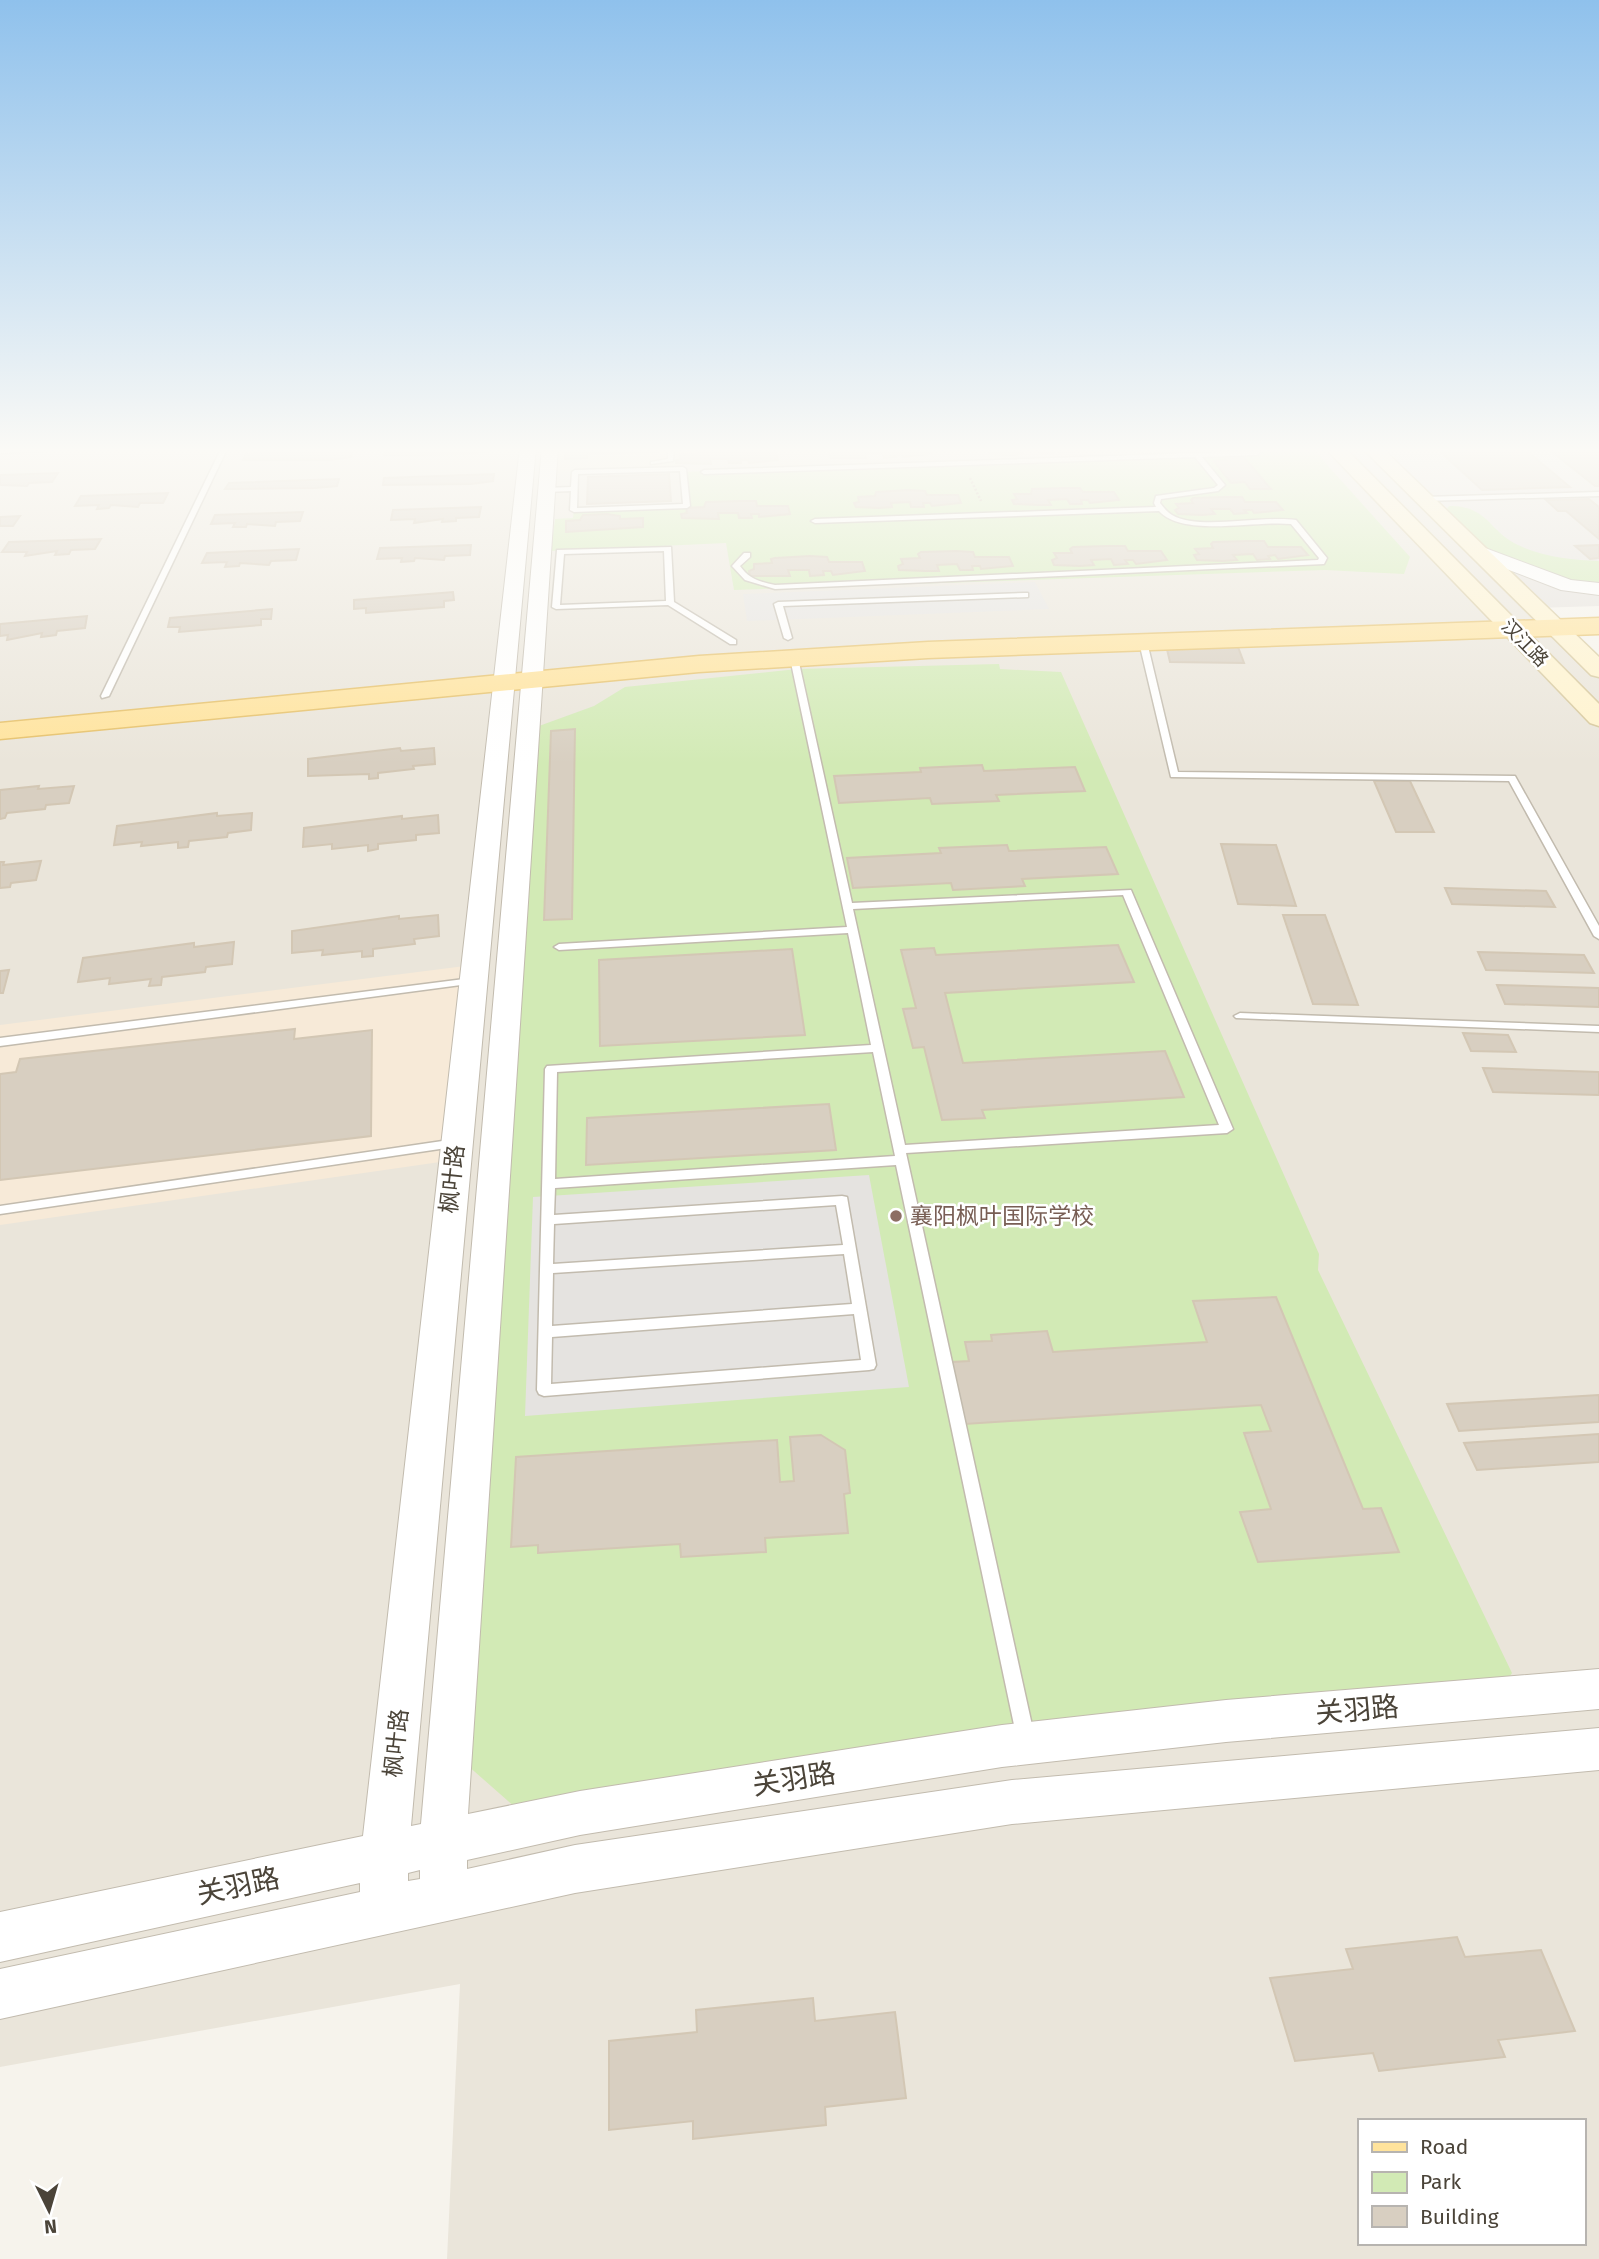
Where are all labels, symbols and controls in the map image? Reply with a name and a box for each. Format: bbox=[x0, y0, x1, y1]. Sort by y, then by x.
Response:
street label: 汉江路 bbox=[1497, 615, 1553, 671]
street label: 枫叶路 bbox=[434, 1143, 470, 1215]
place label: 襄阳枫叶国际学校 bbox=[910, 1202, 1094, 1230]
marker: 襄阳枫叶国际学校 bbox=[888, 1208, 904, 1224]
street label: 关羽路 bbox=[1314, 1690, 1400, 1730]
street label: 枫叶路 bbox=[378, 1707, 414, 1779]
street label: 关羽路 bbox=[750, 1756, 838, 1802]
street label: 关羽路 bbox=[193, 1861, 283, 1911]
legend bbox=[1358, 2119, 1585, 2245]
text: Road bbox=[1420, 2134, 1468, 2160]
text: Park bbox=[1420, 2169, 1462, 2195]
north arrow bbox=[14, 2175, 84, 2245]
text: Building bbox=[1420, 2204, 1499, 2230]
text: N bbox=[43, 2214, 58, 2238]

